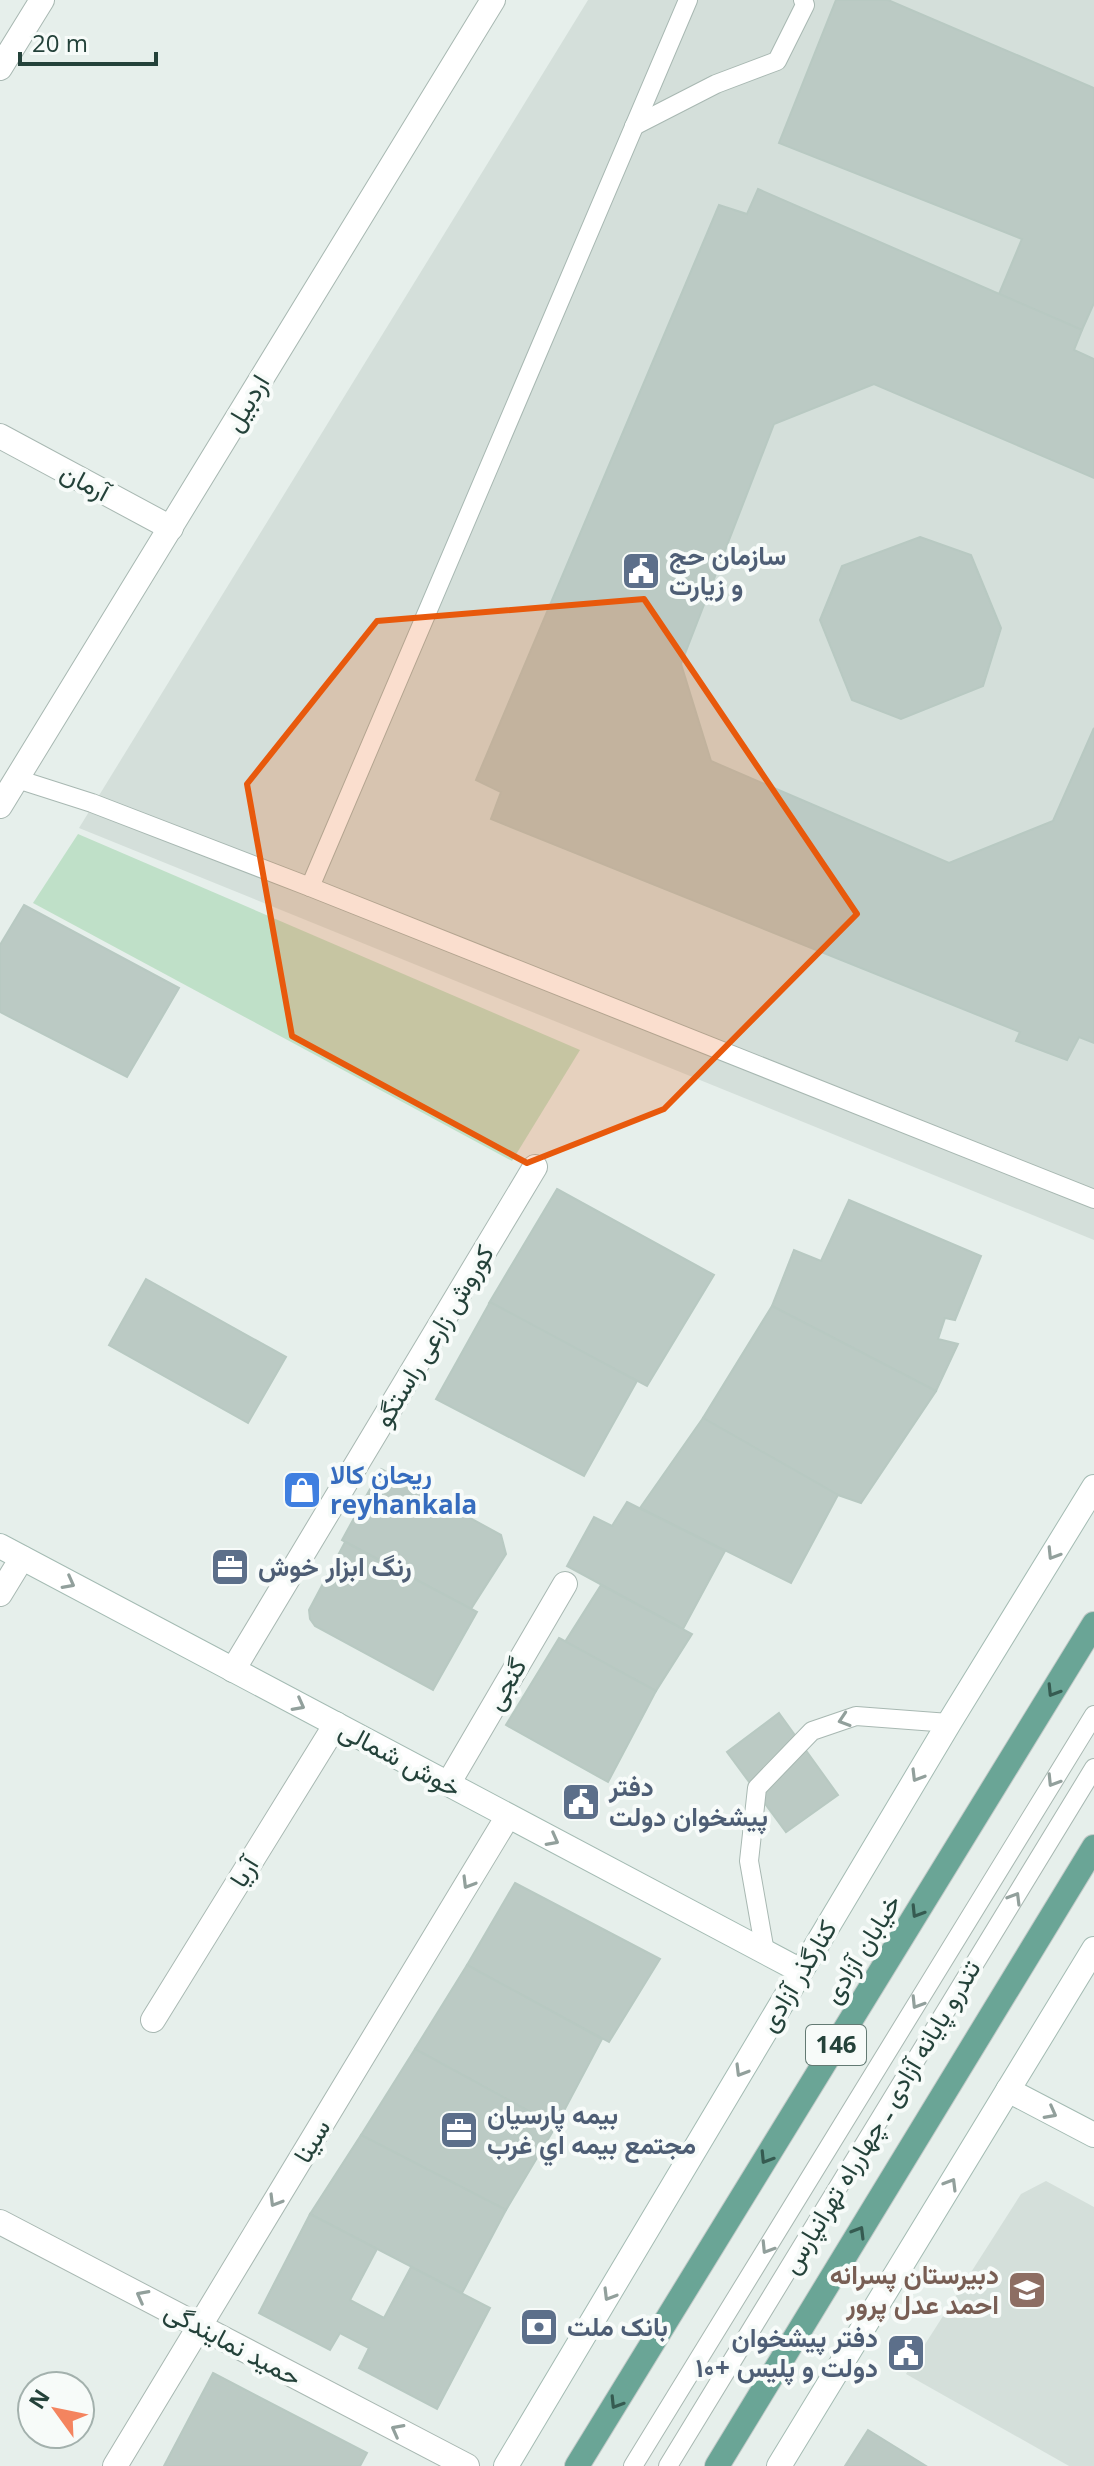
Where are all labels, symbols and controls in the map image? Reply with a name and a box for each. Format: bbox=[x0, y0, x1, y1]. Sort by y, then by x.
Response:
scale bar bbox=[20, 16, 156, 66]
text: 20 m bbox=[32, 26, 88, 59]
street label: اردبیل bbox=[215, 367, 277, 438]
street label: آرمان bbox=[54, 453, 118, 510]
place label: سازمان حج و زیارت bbox=[669, 537, 786, 603]
public building icon: سازمان حج و زیارت bbox=[620, 550, 662, 592]
street label: کوروش زارعی راستگو bbox=[365, 1238, 502, 1433]
place label: ریحان کالا reyhankala bbox=[330, 1456, 477, 1522]
shop icon: ریحان کالا reyhankala bbox=[281, 1469, 323, 1511]
one-way arrow bbox=[1047, 1545, 1063, 1560]
office icon: رنگ ابزار خوش bbox=[209, 1546, 251, 1588]
place label: رنگ ابزار خوش bbox=[258, 1548, 412, 1584]
one-way arrow bbox=[61, 1573, 75, 1588]
street label: گنجی bbox=[476, 1651, 534, 1716]
one-way arrow bbox=[1048, 1682, 1063, 1697]
one-way arrow bbox=[290, 1695, 305, 1710]
street label: خوش شمالی bbox=[333, 1711, 468, 1805]
one-way arrow bbox=[838, 1711, 852, 1727]
one-way arrow bbox=[912, 1767, 927, 1782]
place label: دفتر پیشخوان دولت bbox=[608, 1768, 768, 1835]
one-way arrow bbox=[1048, 1772, 1063, 1787]
public building icon: دفتر پیشخوان دولت bbox=[560, 1781, 602, 1823]
one-way arrow bbox=[545, 1830, 559, 1845]
street label: آریا bbox=[220, 1848, 267, 1894]
one-way arrow bbox=[462, 1874, 478, 1889]
street label: خیابان آزادی bbox=[813, 1887, 909, 2010]
one-way arrow bbox=[1005, 1892, 1020, 1906]
one-way arrow bbox=[911, 1903, 927, 1918]
street label: کنارگذر آزادی bbox=[750, 1913, 845, 2038]
street label: تندرو پایانه آزادی ـ چهارراه تهرانپارس bbox=[772, 1953, 989, 2281]
one-way arrow bbox=[912, 1994, 927, 2009]
road number: 146 bbox=[806, 2025, 866, 2065]
one-way arrow bbox=[735, 2062, 751, 2077]
place label: بيمه پارسيان مجتمع بيمه اي غرب bbox=[487, 2096, 696, 2167]
one-way arrow bbox=[1043, 2103, 1057, 2118]
office icon: بيمه پارسيان مجتمع بيمه اي غرب bbox=[438, 2109, 480, 2151]
street label: سینا bbox=[284, 2112, 338, 2169]
one-way arrow bbox=[761, 2149, 776, 2164]
one-way arrow bbox=[941, 2178, 957, 2193]
one-way arrow bbox=[270, 2192, 285, 2207]
one-way arrow bbox=[850, 2226, 865, 2241]
one-way arrow bbox=[761, 2239, 776, 2254]
place label: دبیرستان پسرانه احمد عدل پرور bbox=[830, 2256, 999, 2323]
school or university icon: دبیرستان پسرانه احمد عدل پرور bbox=[1006, 2269, 1048, 2311]
one-way arrow bbox=[603, 2286, 618, 2301]
one-way arrow bbox=[136, 2291, 151, 2306]
street label: حمید نمایندگی bbox=[159, 2292, 308, 2394]
bank icon: بانک ملت bbox=[518, 2306, 560, 2348]
place label: بانک ملت bbox=[567, 2308, 668, 2344]
place label: دفتر پیشخوان دولت و پلیس +۱۰ bbox=[696, 2319, 878, 2386]
public building icon: دفتر پیشخوان دولت و پلیس +۱۰ bbox=[885, 2332, 927, 2374]
north arrow bbox=[16, 2370, 96, 2450]
text: N bbox=[21, 2383, 56, 2414]
one-way arrow bbox=[610, 2394, 625, 2409]
one-way arrow bbox=[391, 2424, 406, 2439]

